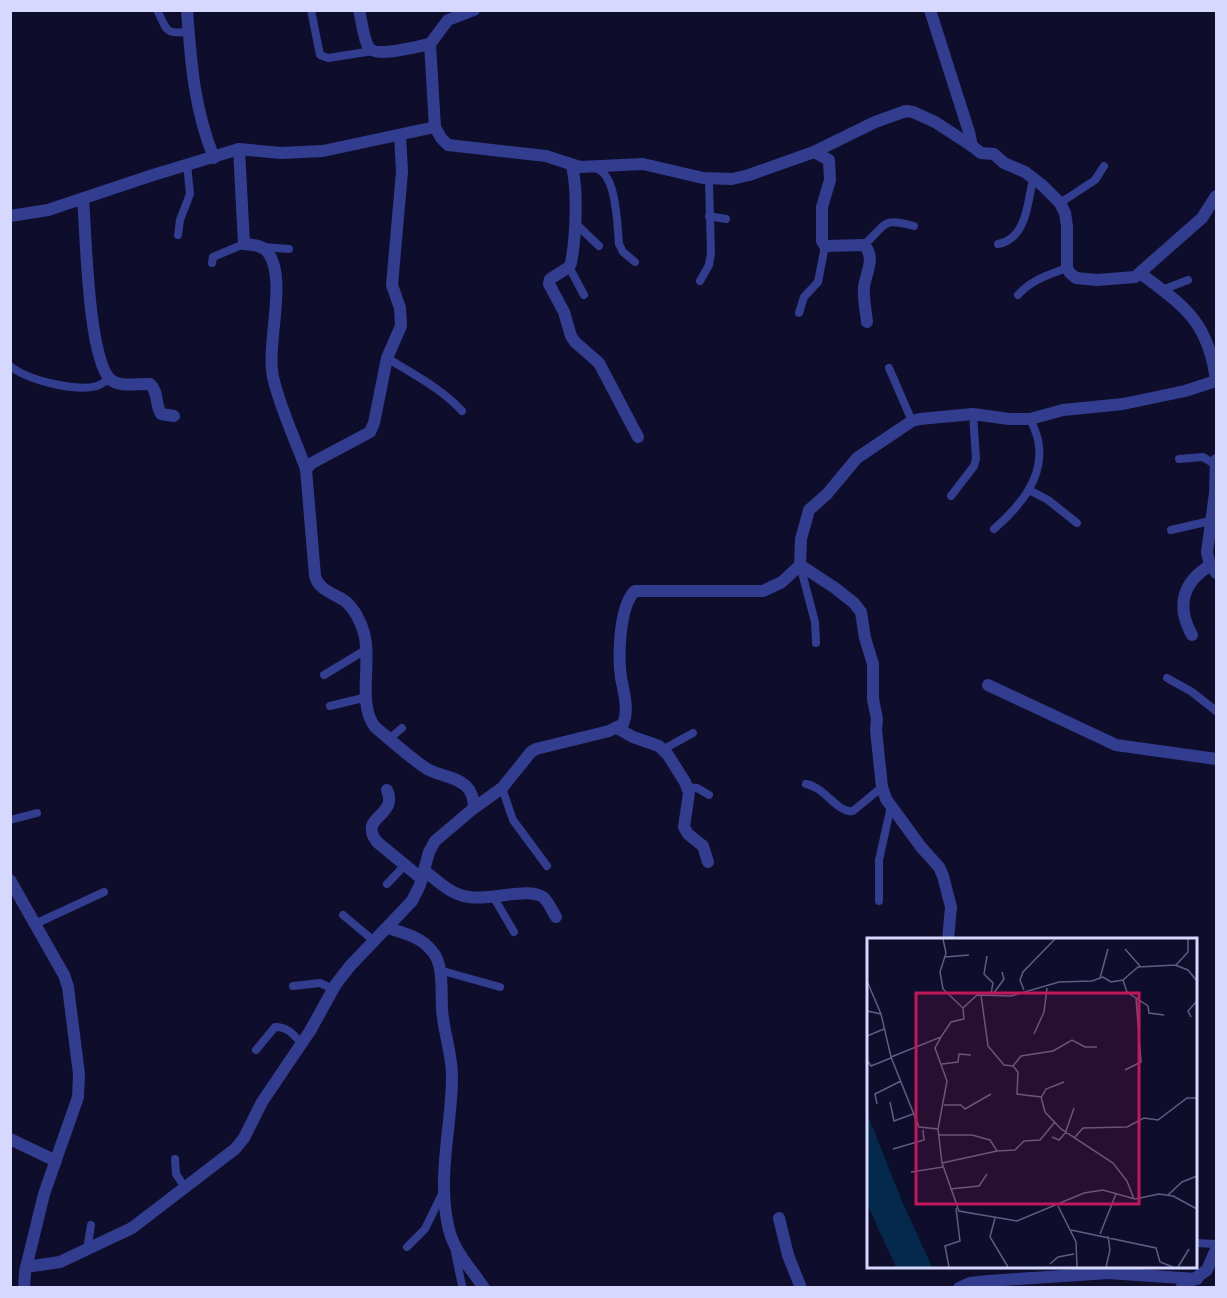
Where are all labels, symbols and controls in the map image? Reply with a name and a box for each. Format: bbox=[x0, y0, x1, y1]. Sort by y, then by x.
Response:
inset map bbox=[867, 938, 1197, 1268]

